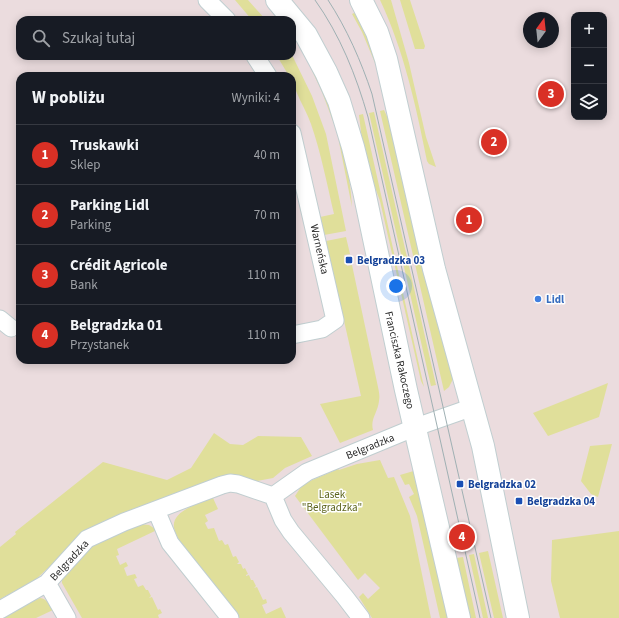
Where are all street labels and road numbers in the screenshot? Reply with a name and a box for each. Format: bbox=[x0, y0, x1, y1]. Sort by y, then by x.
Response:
street label: Warneńska bbox=[306, 223, 333, 276]
street label: Franciszka Rakoczego bbox=[381, 310, 418, 410]
street label: Belgradzka bbox=[344, 430, 397, 463]
street label: Belgradzka bbox=[46, 537, 92, 584]

